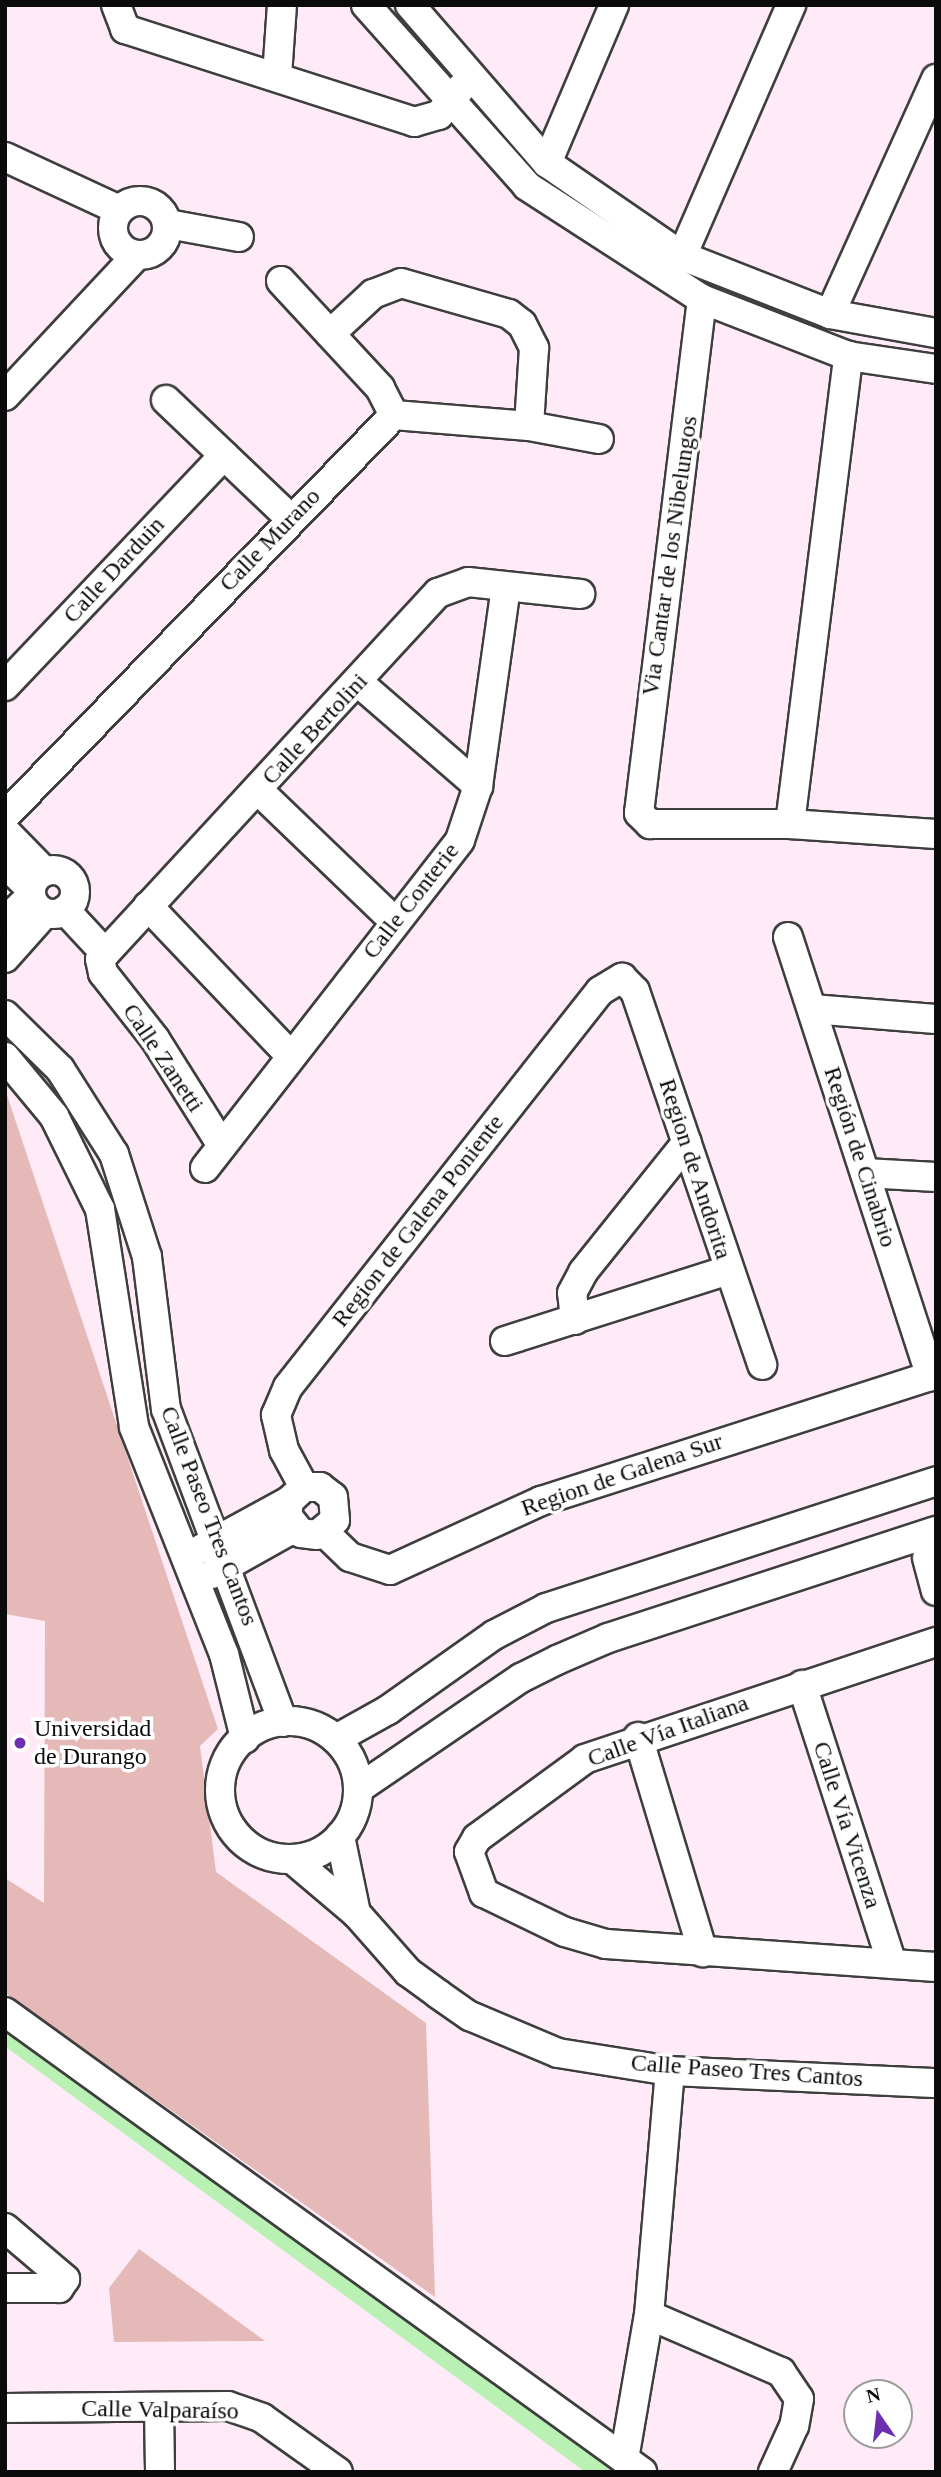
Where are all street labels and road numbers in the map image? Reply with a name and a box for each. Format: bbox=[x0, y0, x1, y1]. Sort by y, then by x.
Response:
street label: Via Cantar de los Nibelungos bbox=[636, 414, 704, 698]
street label: Calle Murano bbox=[214, 482, 326, 598]
street label: Calle Darduin bbox=[57, 511, 171, 629]
street label: Calle Bertolini bbox=[256, 667, 374, 791]
street label: Calle Conterie bbox=[357, 837, 465, 965]
street label: Calle Zanetti bbox=[116, 998, 210, 1118]
street label: Región de Cinabrio bbox=[817, 1063, 903, 1251]
street label: Region de Andorita bbox=[652, 1075, 738, 1263]
street label: Region de Galena Poniente bbox=[326, 1109, 510, 1333]
street label: Calle Paseo Tres Cantos bbox=[154, 1402, 264, 1630]
street label: Region de Galena Sur bbox=[517, 1427, 727, 1523]
street label: Calle Vía Italiana bbox=[584, 1689, 752, 1773]
street label: Calle Vía Vicenza bbox=[806, 1738, 888, 1912]
street label: Calle Paseo Tres Cantos bbox=[630, 2049, 864, 2093]
street label: Calle Valparaíso bbox=[81, 2394, 239, 2426]

